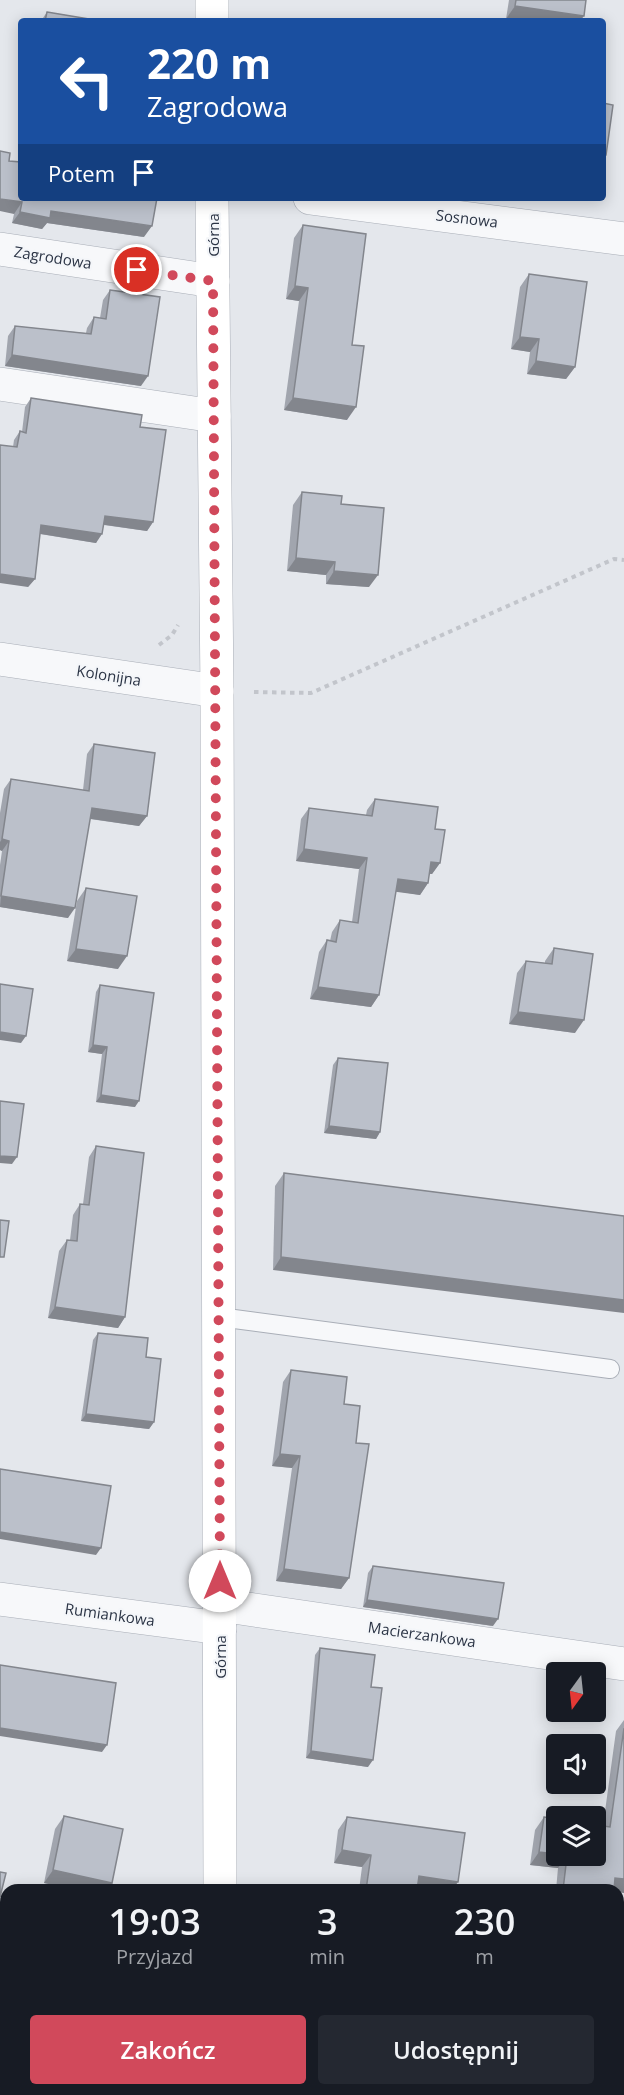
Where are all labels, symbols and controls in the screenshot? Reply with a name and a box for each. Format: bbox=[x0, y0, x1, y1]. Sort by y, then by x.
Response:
text: 220 m bbox=[147, 34, 271, 91]
icon: left bbox=[48, 42, 126, 120]
text: Zagrodowa bbox=[147, 88, 288, 125]
icon: arrive bbox=[127, 156, 160, 189]
text: Potem bbox=[48, 158, 115, 188]
street label: Sosnowa bbox=[435, 204, 499, 232]
street label: Górna bbox=[203, 213, 223, 257]
street label: Zagrodowa bbox=[13, 241, 93, 273]
pin bbox=[111, 244, 162, 295]
icon: arrive bbox=[120, 253, 153, 286]
street label: Kolonijna bbox=[75, 660, 143, 690]
position arrow bbox=[188, 1549, 252, 1613]
street label: Rumiankowa bbox=[64, 1598, 156, 1630]
street label: Macierzankowa bbox=[367, 1617, 477, 1651]
street label: Górna bbox=[210, 1635, 230, 1679]
north arrow bbox=[546, 1662, 606, 1722]
map controls bbox=[546, 1662, 606, 1866]
button: sound bbox=[546, 1734, 606, 1794]
button: layers bbox=[546, 1806, 606, 1866]
text: 19:03 bbox=[109, 1897, 201, 1946]
text: 3 bbox=[317, 1897, 338, 1946]
text: 230 bbox=[454, 1897, 515, 1946]
text: Przyjazd bbox=[116, 1943, 193, 1970]
text: min bbox=[309, 1943, 345, 1970]
text: m bbox=[475, 1943, 494, 1970]
button: Zakończ bbox=[30, 2015, 306, 2084]
button: Udostępnij bbox=[318, 2015, 594, 2084]

